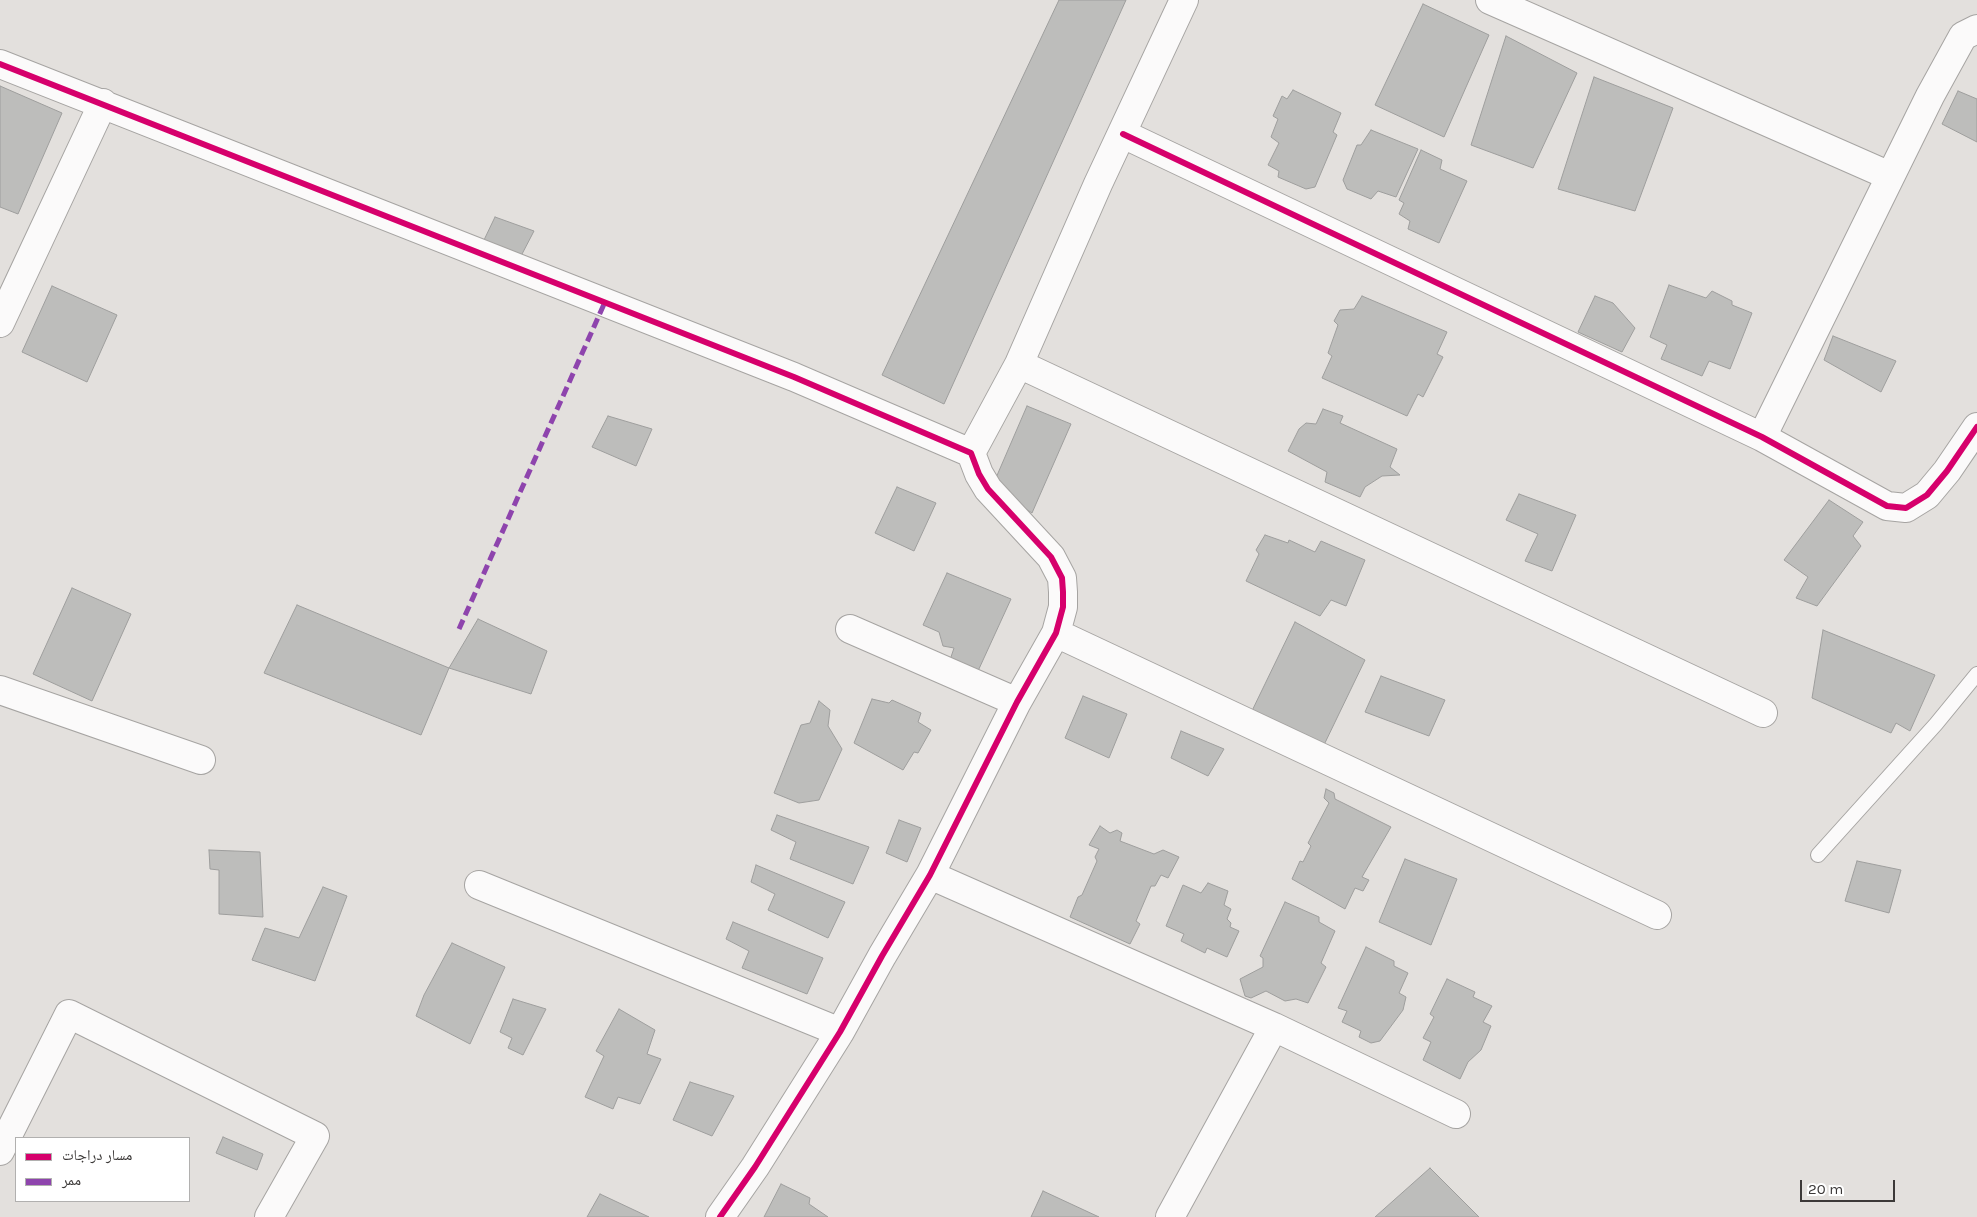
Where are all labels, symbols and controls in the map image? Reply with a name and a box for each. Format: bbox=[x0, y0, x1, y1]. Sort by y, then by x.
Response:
legend bbox=[15, 1137, 190, 1202]
text: مسار دراجات bbox=[62, 1146, 132, 1164]
scale bar bbox=[1802, 1170, 1897, 1202]
text: ممر bbox=[62, 1171, 81, 1189]
text: 20 m bbox=[1808, 1180, 1843, 1198]

